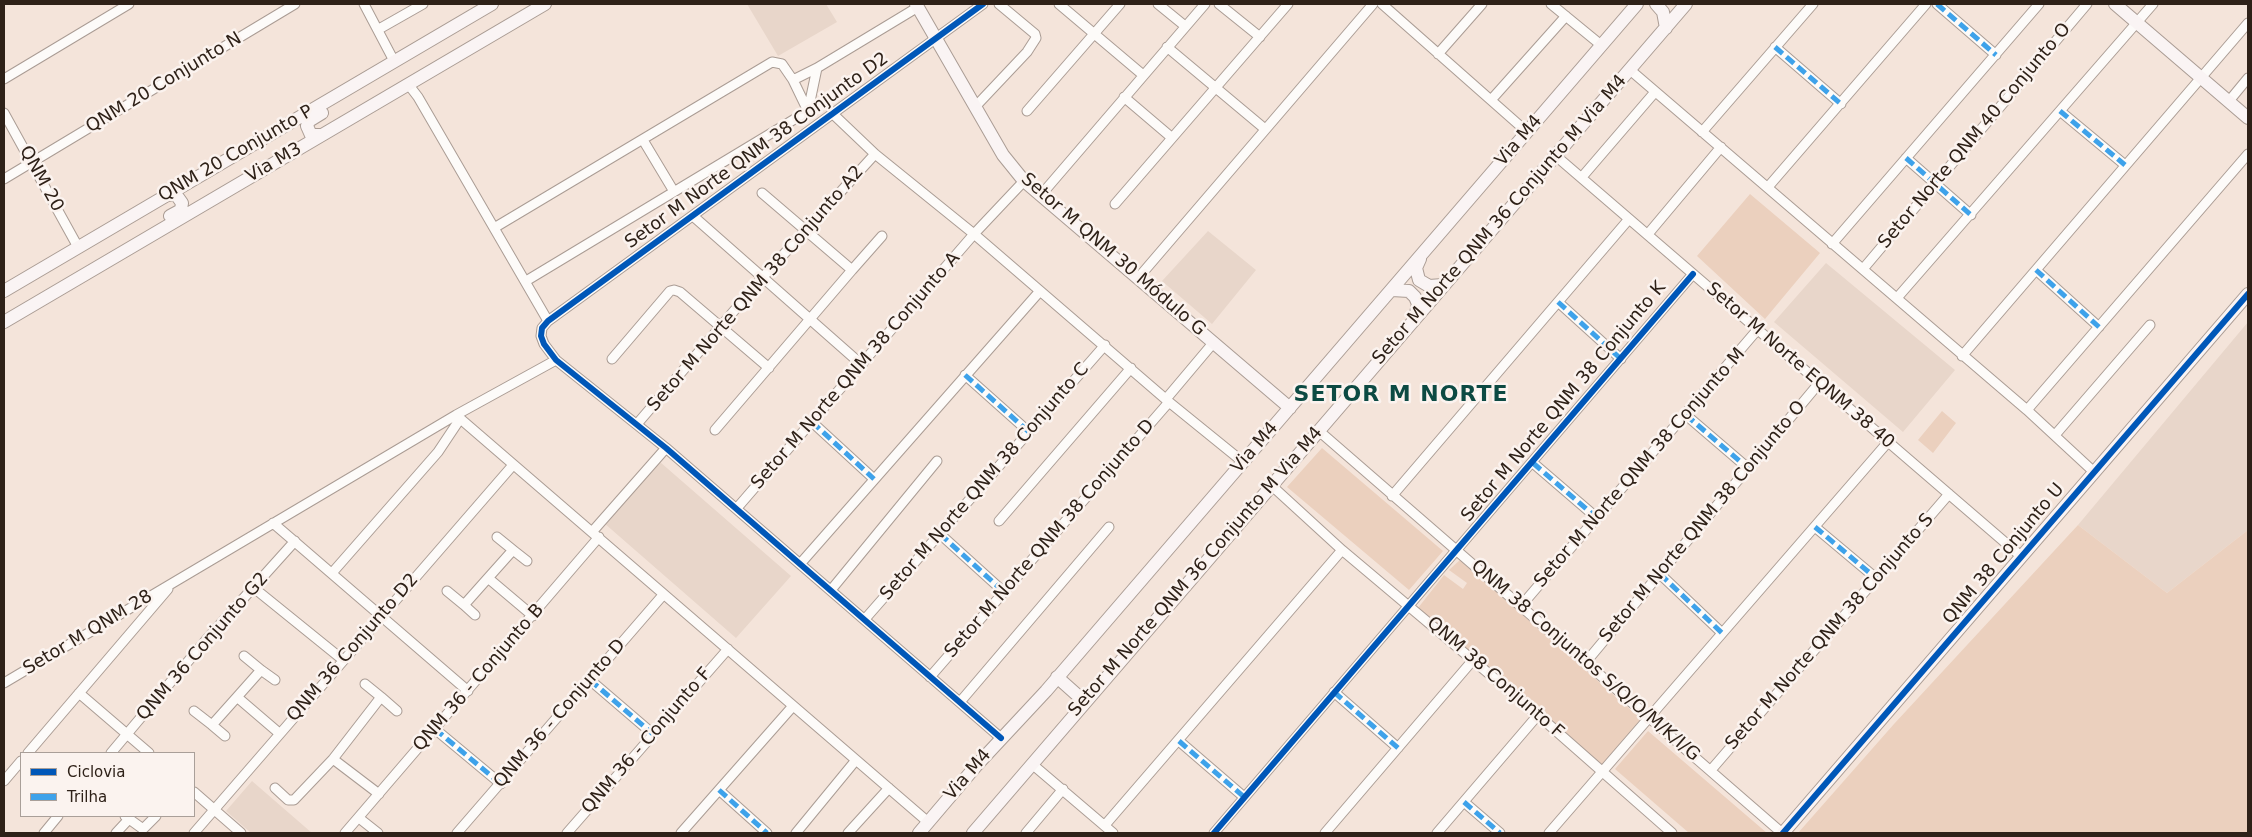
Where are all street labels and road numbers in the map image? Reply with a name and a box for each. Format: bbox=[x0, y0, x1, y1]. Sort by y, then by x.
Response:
street label: Setor Norte QNM 40 Conjunto O bbox=[1874, 19, 2076, 253]
street label: QNM 20 Conjunto N bbox=[82, 28, 246, 138]
street label: Setor M Norte QNM 38 Conjunto D2 bbox=[621, 48, 893, 254]
street label: Setor M Norte QNM 36 Conjunto M Via M4 bbox=[1368, 71, 1632, 369]
street label: QNM 20 Conjunto P bbox=[155, 101, 317, 207]
street label: Via M4 bbox=[1491, 111, 1547, 171]
street label: Via M3 bbox=[242, 138, 306, 188]
street label: QNM 20 bbox=[14, 142, 68, 216]
street label: Setor M Norte QNM 38 Conjunto A2 bbox=[643, 162, 869, 416]
street label: Setor M QNM 30 Módulo G bbox=[1016, 169, 1210, 341]
street label: Setor M Norte QNM 38 Conjunto A bbox=[747, 248, 965, 494]
street label: Setor M Norte QNM 38 Conjunto K bbox=[1457, 278, 1671, 526]
street label: Setor M Norte EQNM 38 40 bbox=[1701, 278, 1899, 454]
street label: Setor M Norte QNM 38 Conjunto M bbox=[1530, 344, 1750, 592]
street label: Setor M Norte QNM 38 Conjunto C bbox=[876, 359, 1094, 605]
street label: Setor M Norte QNM 38 Conjunto O bbox=[1595, 397, 1811, 647]
street label: Setor M Norte QNM 38 Conjunto D bbox=[941, 415, 1159, 663]
street label: Via M4 bbox=[1227, 418, 1283, 478]
street label: Setor M Norte QNM 36 Conjunto M Via M4 bbox=[1064, 423, 1328, 721]
street label: QNM 38 Conjunto U bbox=[1939, 479, 2069, 629]
street label: Setor M Norte QNM 38 Conjunto S bbox=[1721, 509, 1939, 755]
street label: QNM 38 Conjuntos S/Q/O/M/K/I/G bbox=[1466, 556, 1704, 766]
street label: QNM 36 Conjunto G2 bbox=[133, 568, 273, 726]
street label: QNM 36 Conjunto D2 bbox=[283, 569, 423, 727]
street label: Setor M QNM 28 bbox=[20, 586, 156, 680]
street label: QNM 36 - Conjunto B bbox=[409, 600, 549, 756]
street label: QNM 38 Conjunto F bbox=[1422, 613, 1568, 743]
street label: QNM 36 - Conjunto D bbox=[489, 635, 631, 793]
street label: QNM 36 - Conjunto F bbox=[578, 663, 716, 819]
street label: Via M4 bbox=[940, 745, 996, 805]

